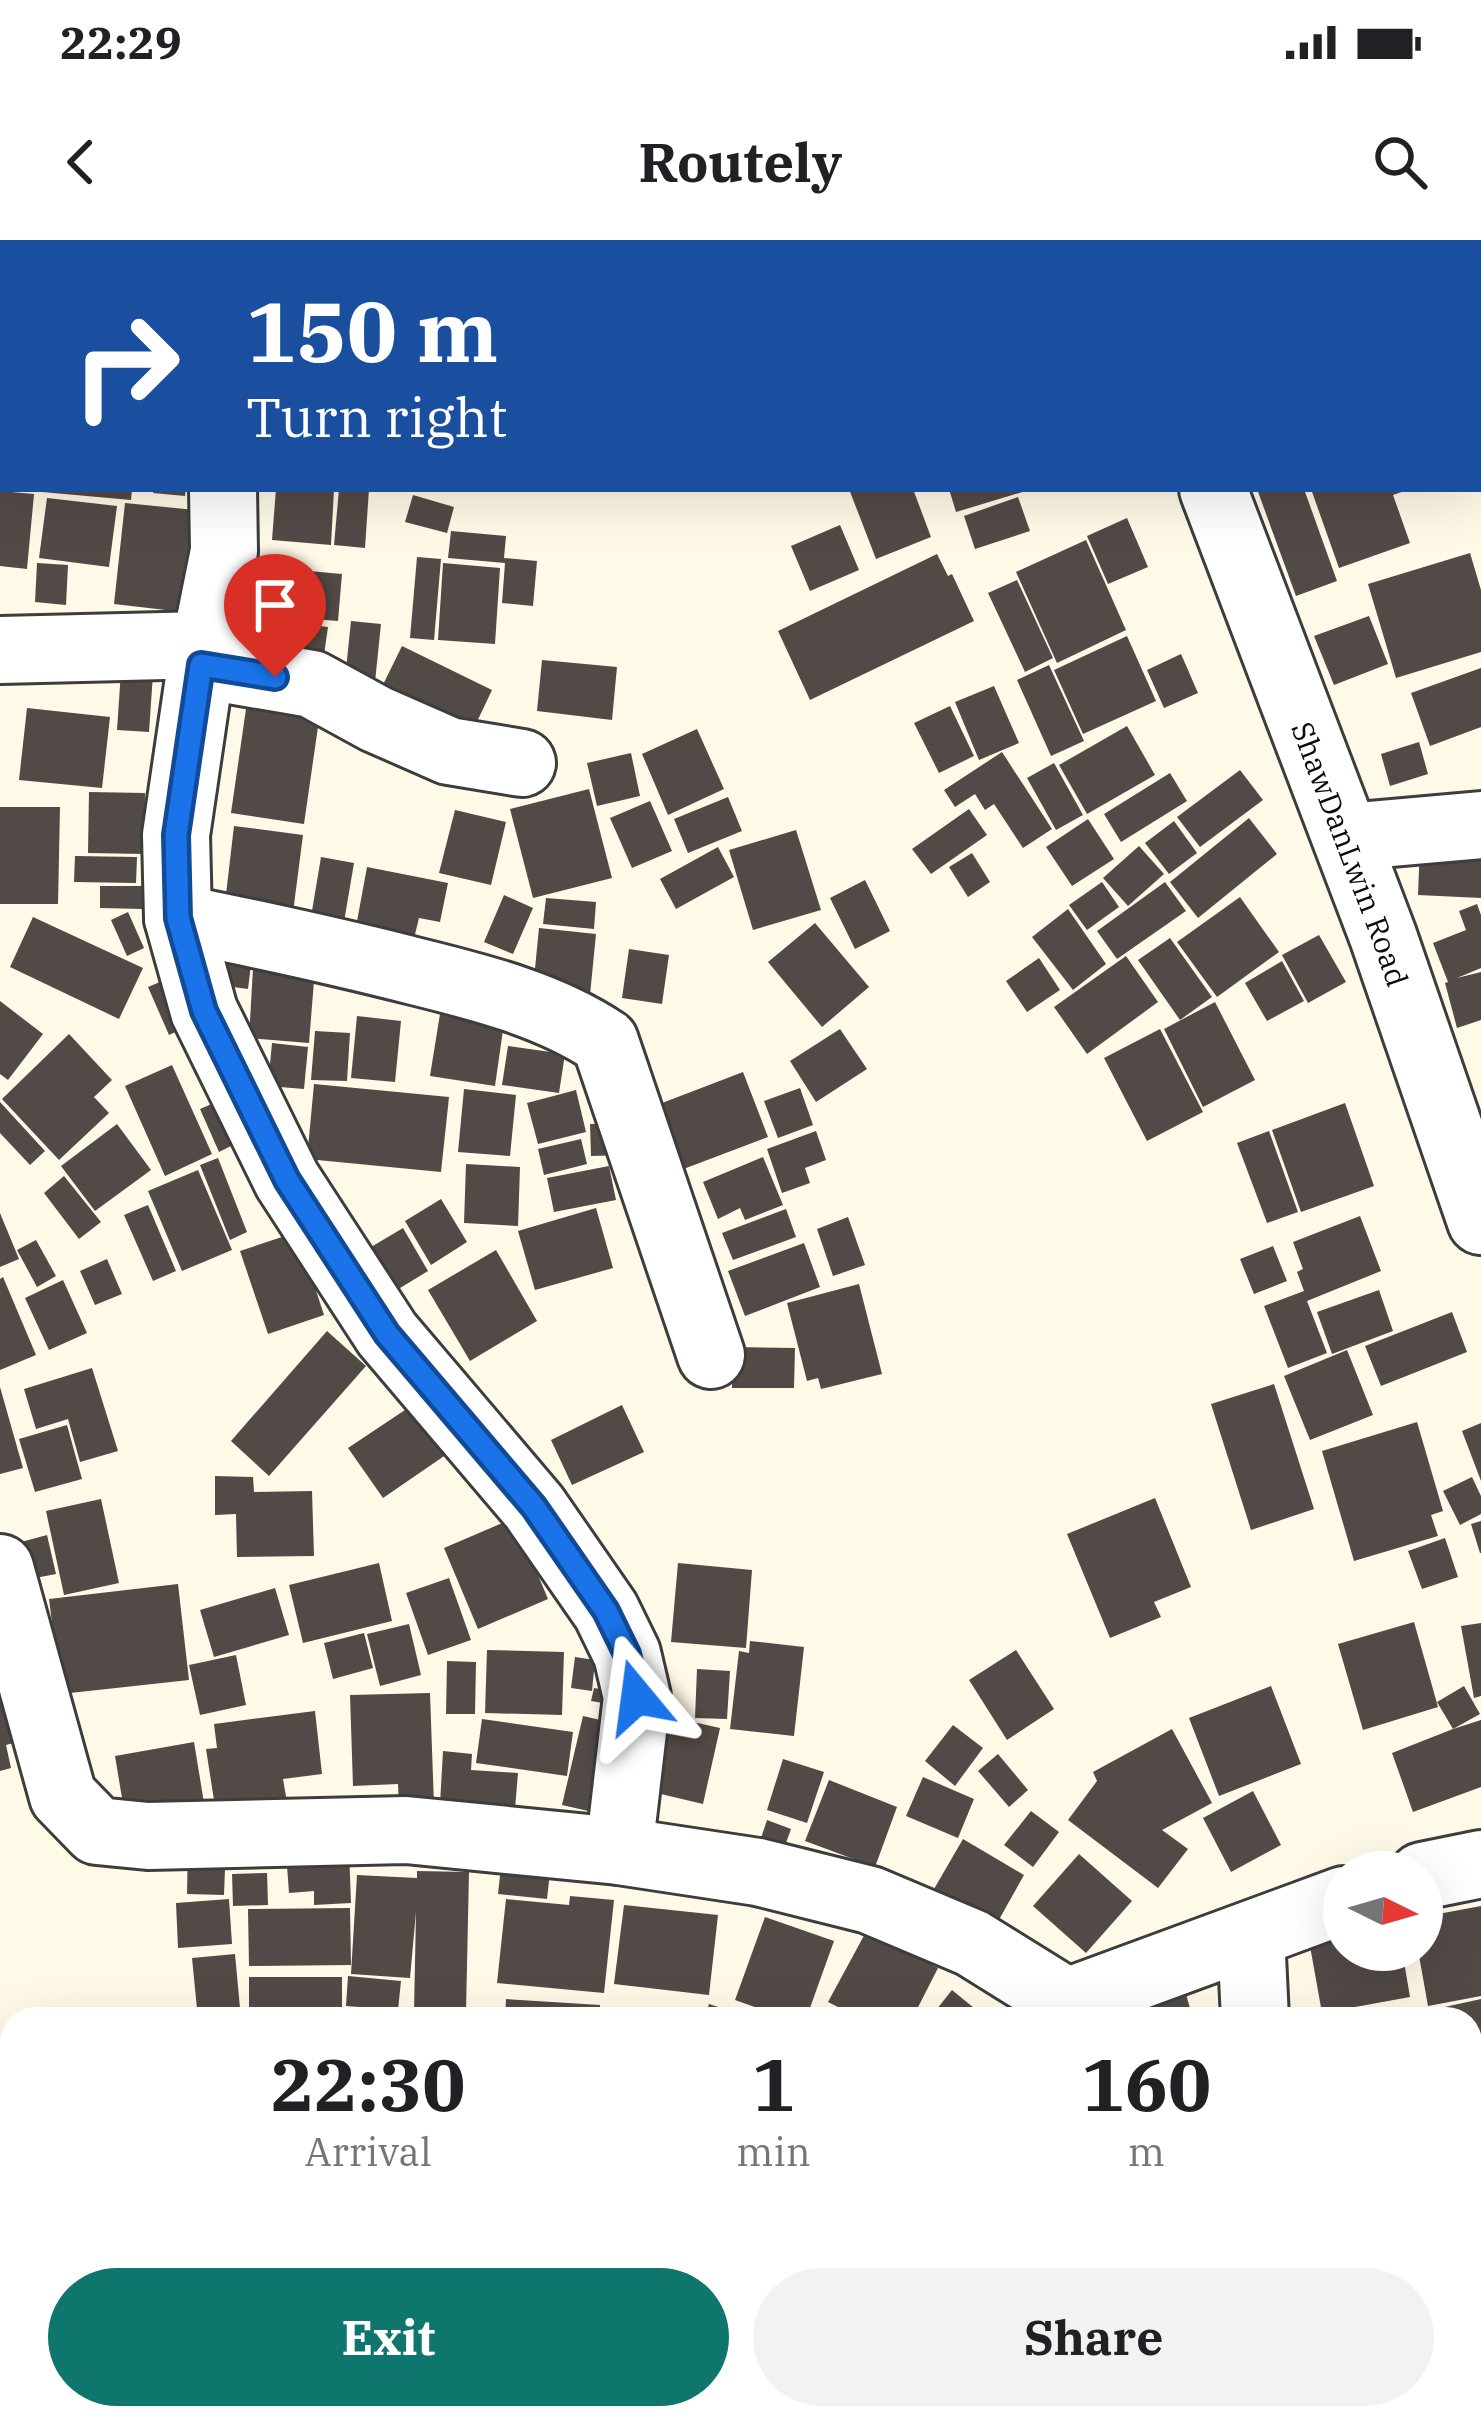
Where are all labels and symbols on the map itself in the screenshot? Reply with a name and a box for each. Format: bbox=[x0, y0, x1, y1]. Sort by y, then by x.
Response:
pin bbox=[224, 554, 326, 677]
street label: ShawDanLwin Road bbox=[1284, 716, 1418, 991]
position arrow bbox=[574, 1634, 700, 1760]
north arrow bbox=[1323, 1851, 1443, 1971]

